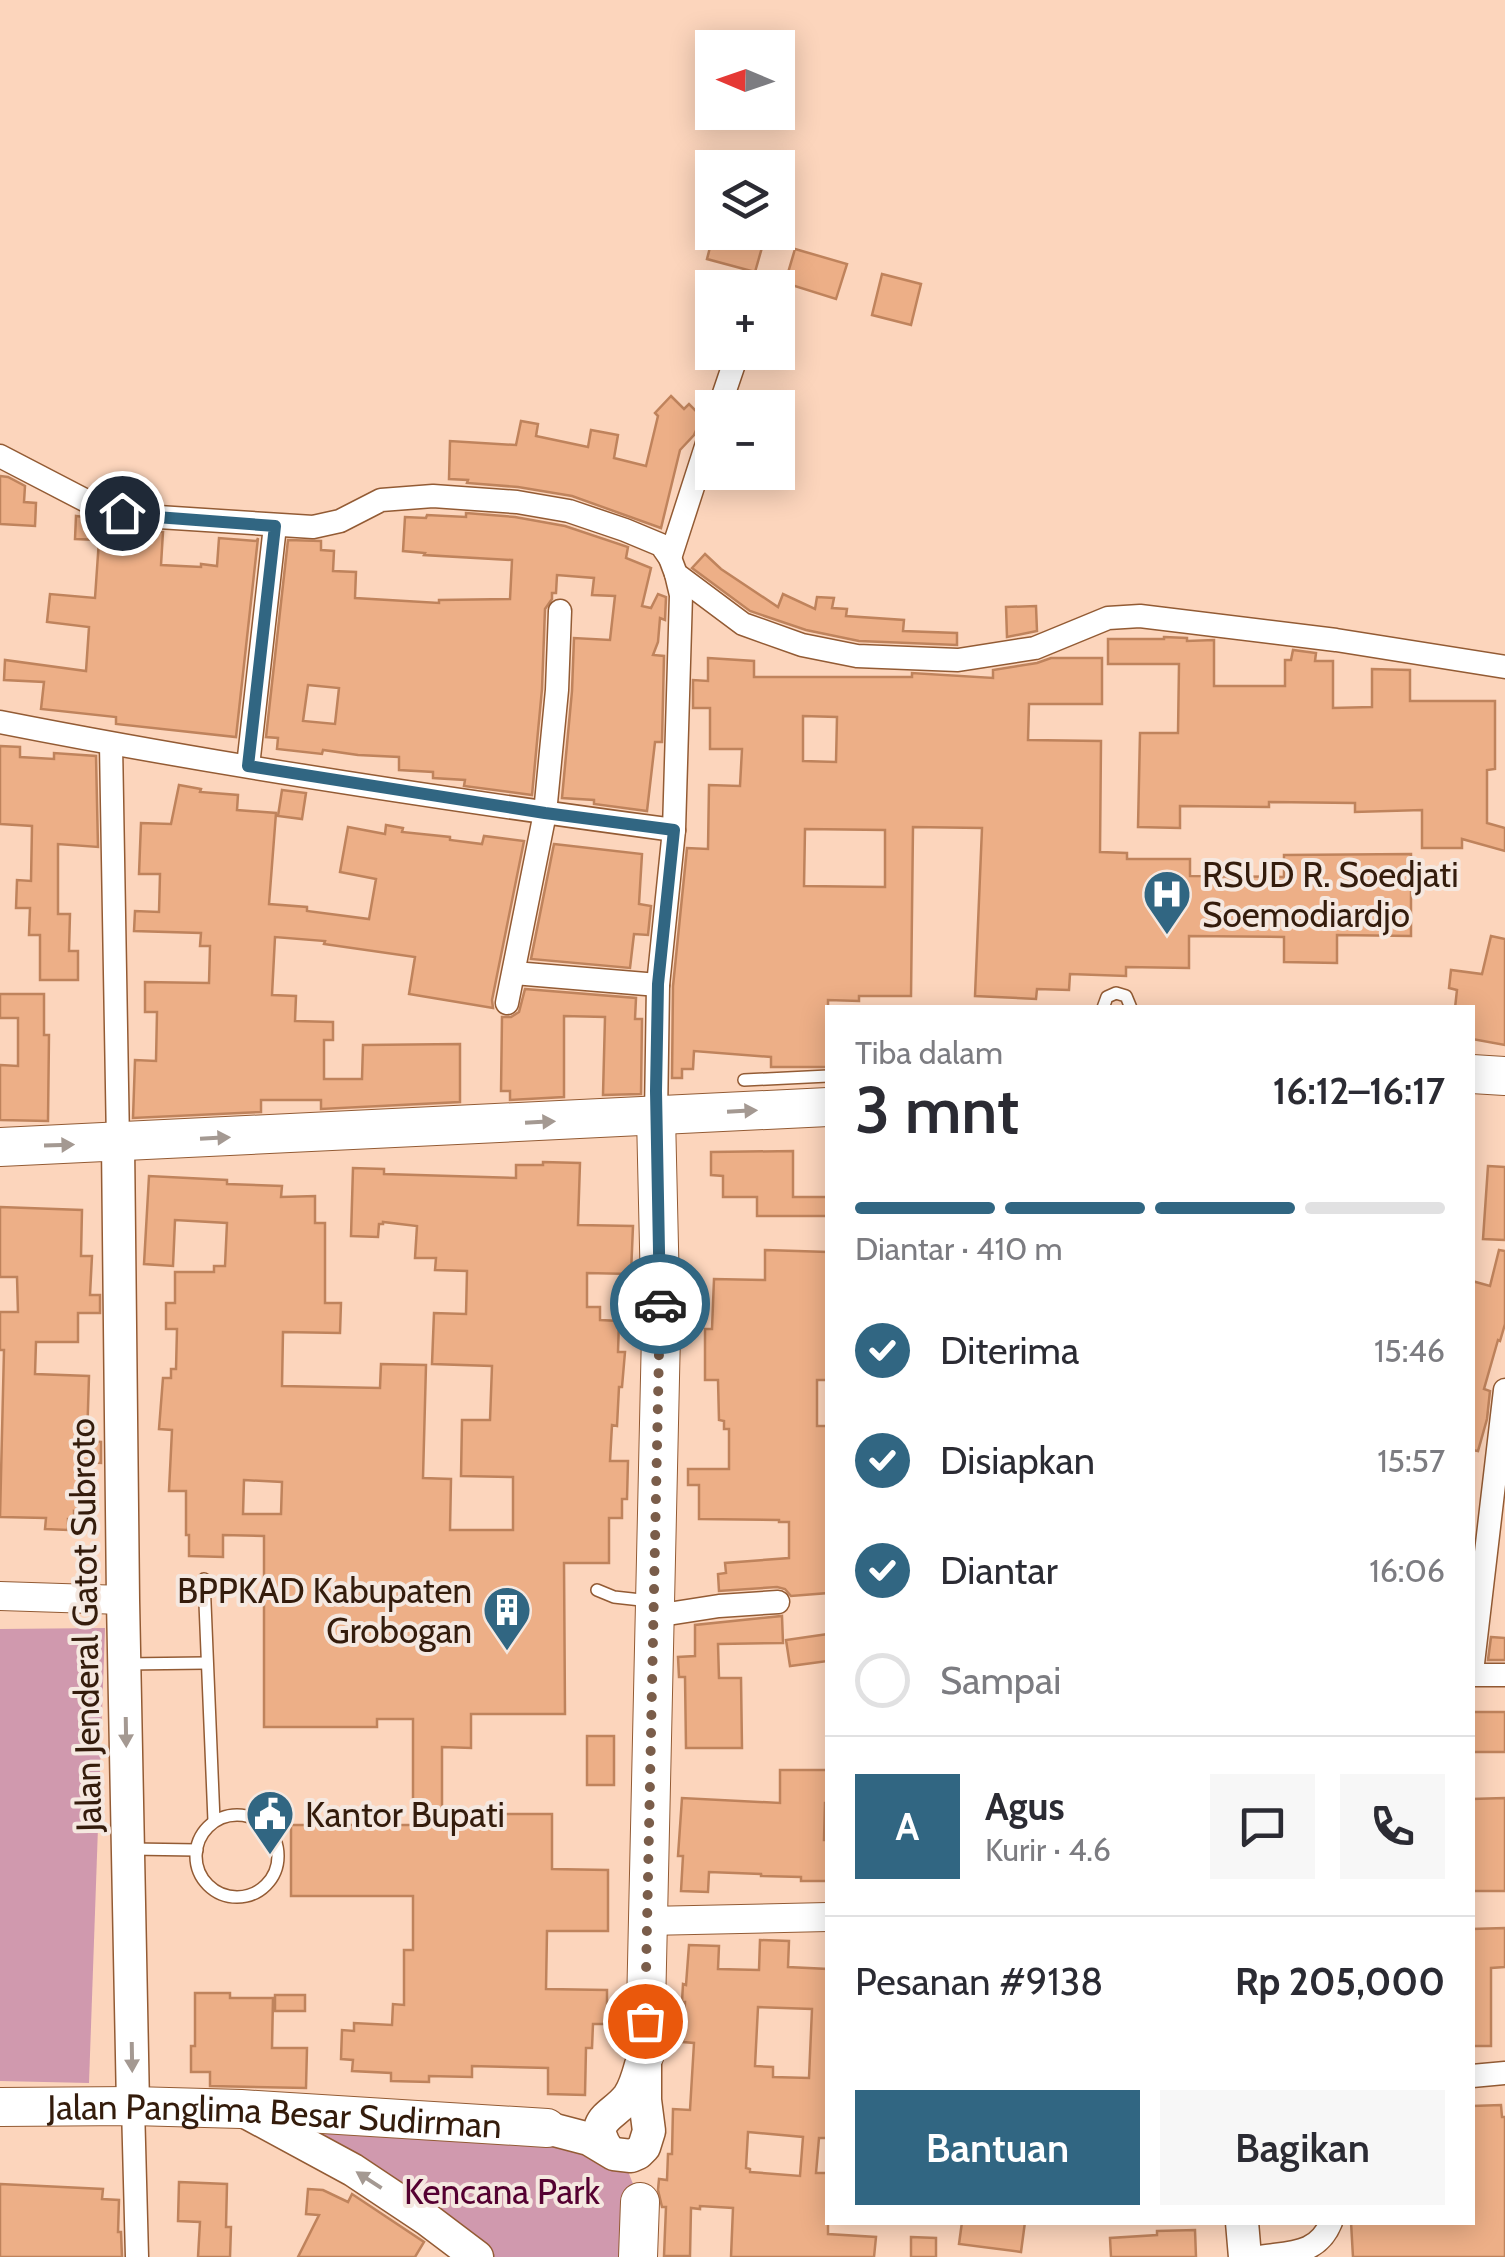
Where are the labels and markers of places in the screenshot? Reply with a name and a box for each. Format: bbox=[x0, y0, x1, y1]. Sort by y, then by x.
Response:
pin bbox=[80, 471, 165, 556]
place label: RSUD R. Soedjati Soemodiardjo bbox=[1202, 853, 1459, 936]
hospital icon: RSUD R. Soedjati Soemodiardjo bbox=[1141, 868, 1193, 936]
place label: BPPKAD Kabupaten Grobogan bbox=[177, 1569, 472, 1652]
building icon: BPPKAD Kabupaten Grobogan bbox=[481, 1584, 533, 1652]
public building icon: Kantor Bupati bbox=[244, 1788, 296, 1856]
place label: Kantor Bupati bbox=[305, 1793, 505, 1836]
pin bbox=[603, 1979, 688, 2064]

